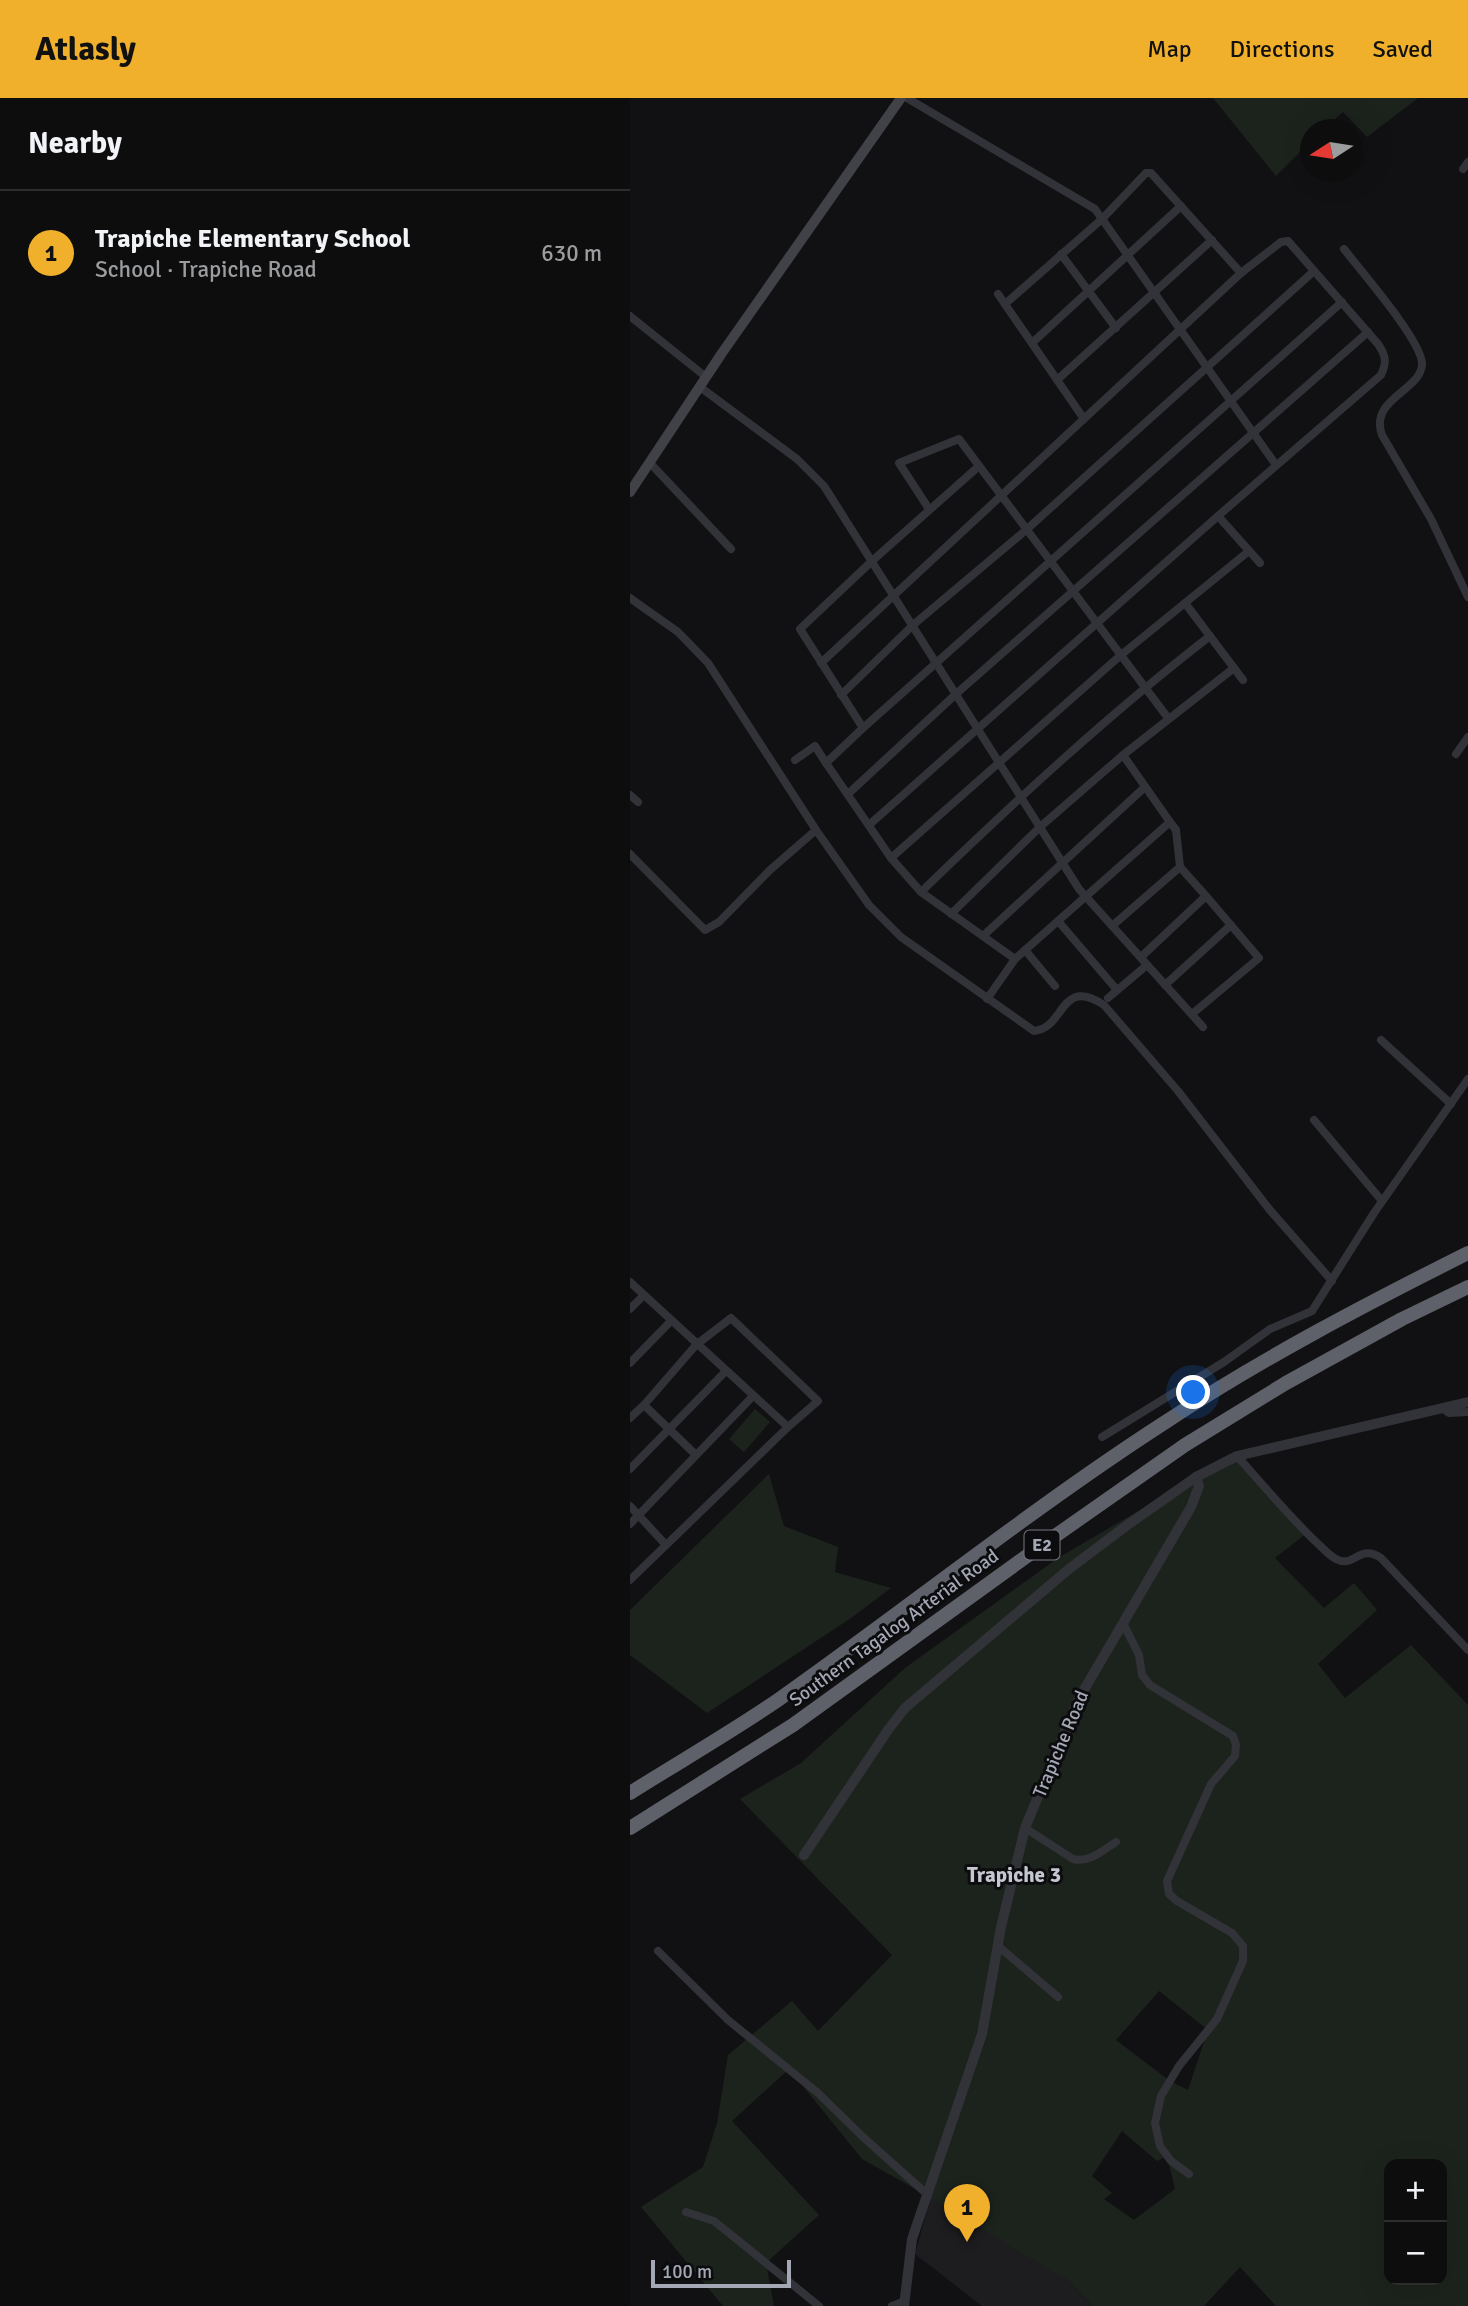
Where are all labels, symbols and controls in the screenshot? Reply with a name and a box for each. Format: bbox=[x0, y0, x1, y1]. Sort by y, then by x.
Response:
text: Atlasly bbox=[35, 29, 136, 70]
text: Map bbox=[1147, 34, 1192, 64]
text: Directions bbox=[1230, 34, 1335, 64]
text: Saved bbox=[1373, 34, 1433, 64]
north arrow bbox=[1300, 119, 1363, 182]
text: Nearby bbox=[28, 125, 122, 162]
text: Trapiche Elementary School bbox=[95, 223, 410, 255]
text: 1 bbox=[45, 239, 57, 268]
text: 630 m bbox=[541, 239, 602, 268]
text: School · Trapiche Road bbox=[95, 255, 317, 284]
your location bbox=[1176, 1375, 1210, 1409]
road number: E2 bbox=[1024, 1530, 1060, 1560]
street label: Southern Tagalog Arterial Road bbox=[785, 1544, 1003, 1712]
street label: Trapiche Road bbox=[1028, 1687, 1094, 1801]
district label: Trapiche 3 bbox=[967, 1862, 1061, 1888]
map controls bbox=[1384, 2159, 1447, 2285]
button: + bbox=[1384, 2159, 1447, 2222]
pin: 1 bbox=[944, 2184, 990, 2242]
button: − bbox=[1384, 2222, 1447, 2285]
scale bar bbox=[651, 2257, 791, 2289]
text: 100 m bbox=[662, 2260, 712, 2284]

